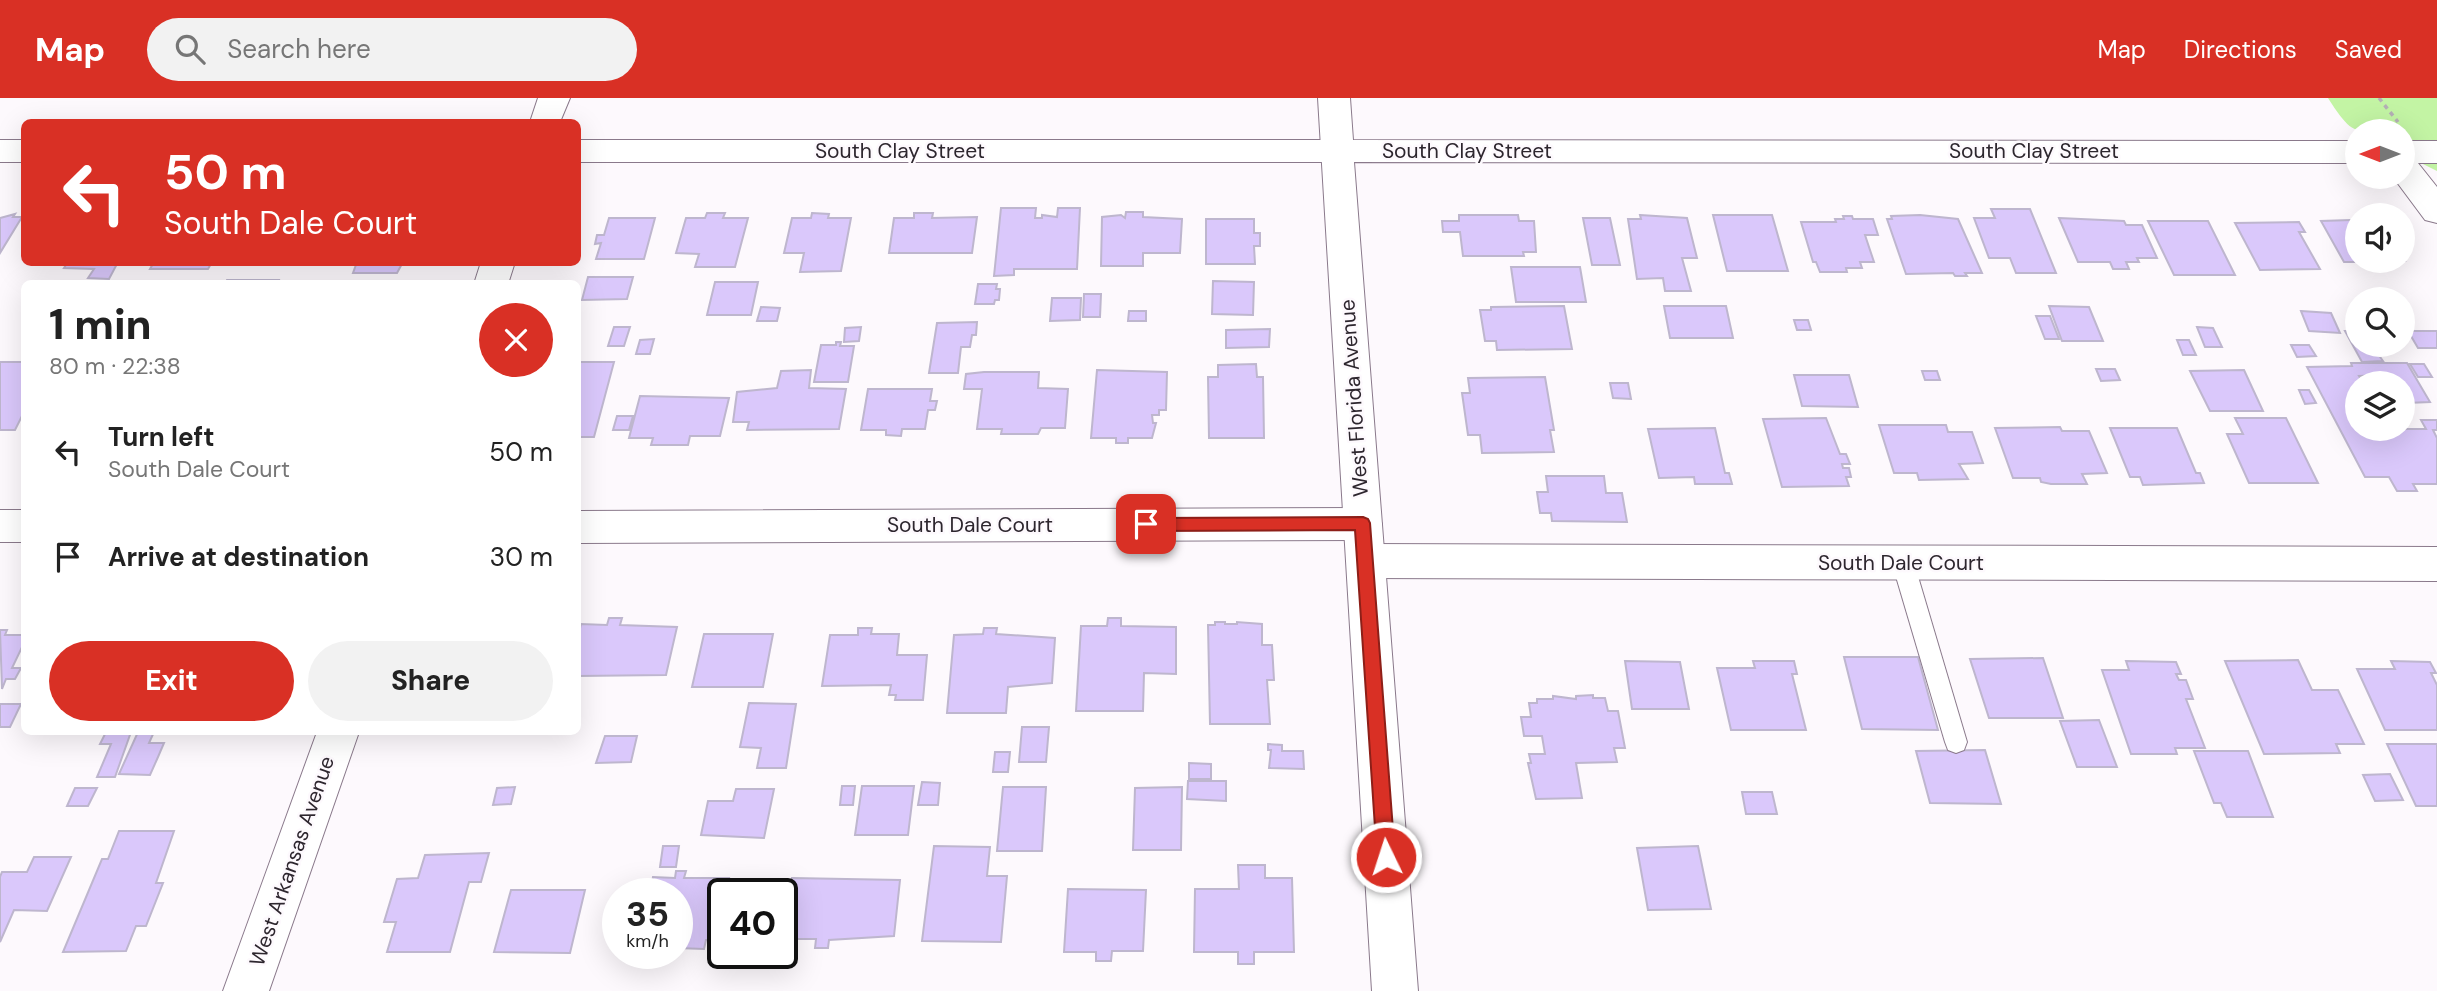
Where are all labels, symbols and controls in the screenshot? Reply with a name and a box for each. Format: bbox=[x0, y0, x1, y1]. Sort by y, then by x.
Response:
search box bbox=[147, 18, 637, 81]
text: Map bbox=[35, 28, 105, 71]
icon: search bbox=[171, 30, 209, 68]
text: Search here bbox=[227, 32, 371, 66]
text: Map bbox=[2098, 34, 2146, 65]
text: Directions bbox=[2184, 34, 2297, 65]
text: Saved bbox=[2335, 34, 2402, 65]
north arrow bbox=[2345, 119, 2415, 189]
map controls bbox=[2345, 119, 2415, 441]
street label: South Clay Street bbox=[815, 137, 985, 165]
street label: South Clay Street bbox=[1382, 137, 1552, 165]
street label: South Clay Street bbox=[1949, 137, 2119, 165]
text: 50 m bbox=[164, 140, 287, 204]
icon: left bbox=[49, 147, 140, 238]
text: South Dale Court bbox=[164, 202, 417, 244]
button: sound bbox=[2345, 203, 2415, 273]
button: search bbox=[2345, 287, 2415, 357]
text: 1 min bbox=[49, 297, 152, 352]
street label: West Florida Avenue bbox=[1333, 298, 1375, 498]
button: close bbox=[479, 303, 553, 377]
text: 80 m · 22:38 bbox=[49, 351, 181, 381]
button: layers bbox=[2345, 371, 2415, 441]
text: Turn left bbox=[108, 420, 215, 454]
icon: left bbox=[49, 433, 87, 471]
text: 50 m bbox=[489, 435, 553, 469]
text: South Dale Court bbox=[108, 454, 290, 484]
pin bbox=[1116, 494, 1176, 554]
icon: arrive bbox=[1127, 505, 1165, 543]
street label: South Dale Court bbox=[887, 511, 1053, 539]
icon: arrive bbox=[49, 538, 87, 576]
text: Arrive at destination bbox=[108, 540, 369, 574]
text: 30 m bbox=[490, 540, 553, 574]
street label: South Dale Court bbox=[1818, 549, 1984, 577]
button: Exit bbox=[49, 641, 294, 721]
button: Share bbox=[308, 641, 553, 721]
street label: West Arkansas Avenue bbox=[243, 752, 341, 970]
position arrow bbox=[1349, 820, 1423, 894]
speed limit sign: 40 bbox=[707, 878, 798, 969]
text: 35 bbox=[626, 891, 669, 937]
text: km/h bbox=[626, 929, 669, 953]

